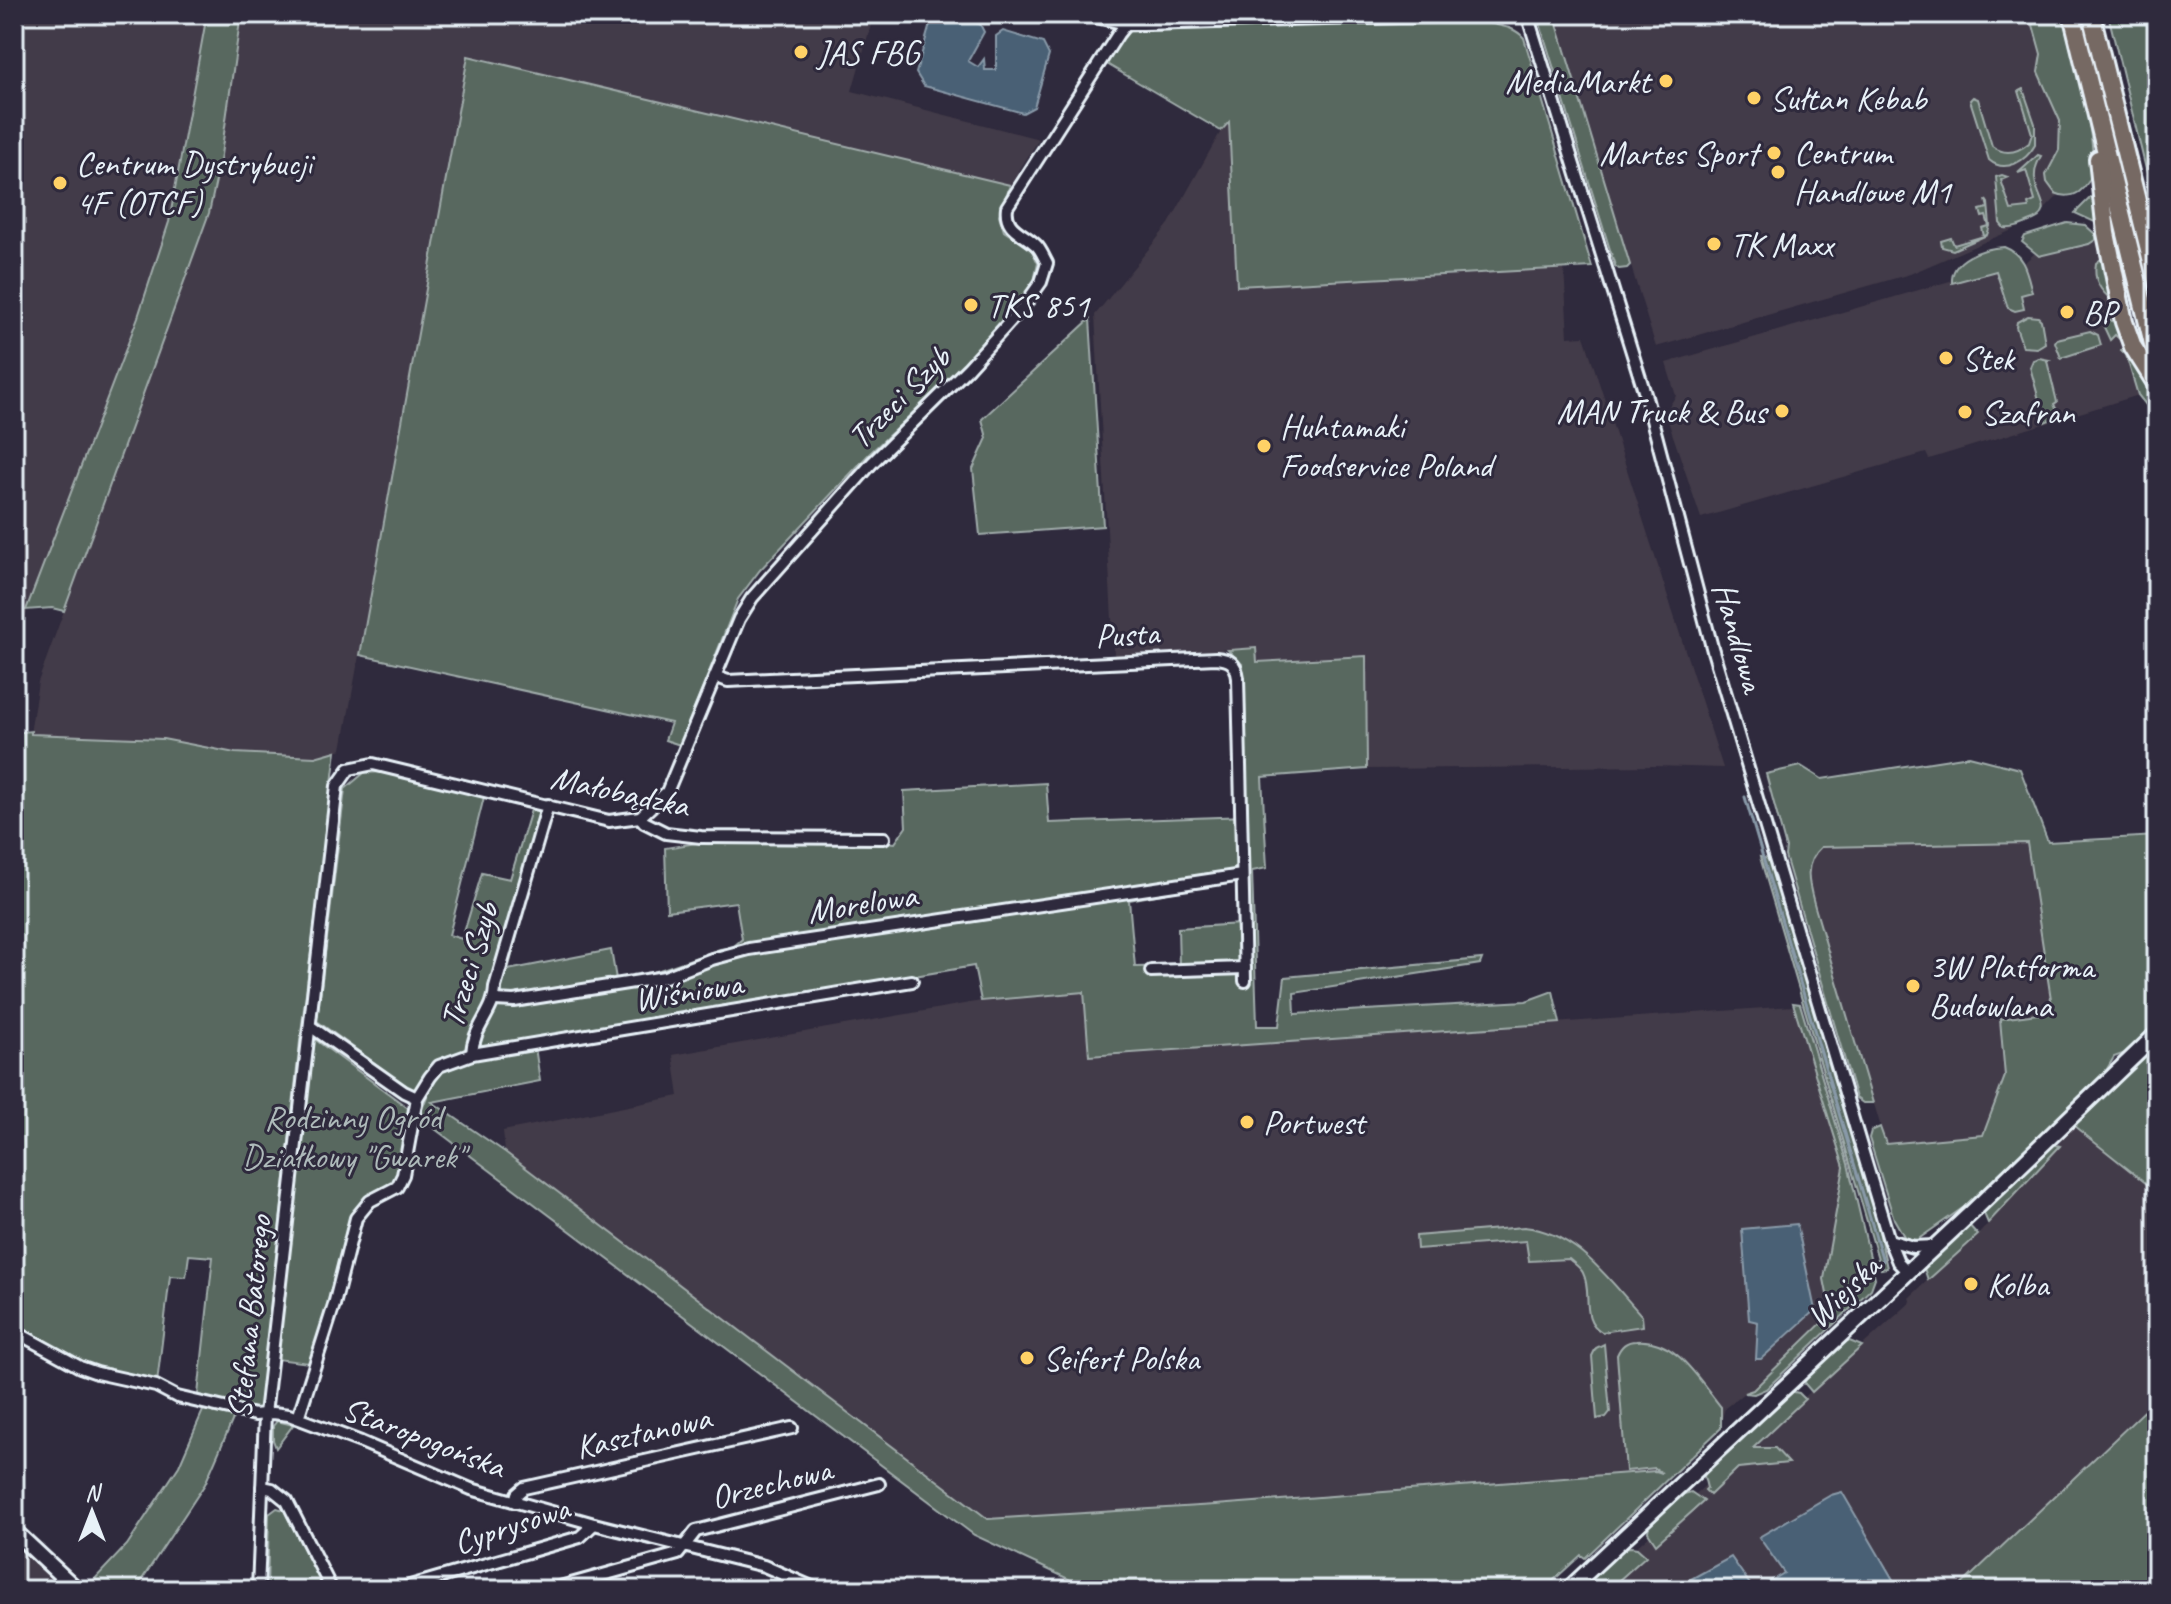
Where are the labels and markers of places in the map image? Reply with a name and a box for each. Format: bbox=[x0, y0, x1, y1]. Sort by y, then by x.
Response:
place label: JAS FBG bbox=[815, 31, 922, 74]
marker: JAS FBG bbox=[792, 43, 810, 61]
place label: MediaMarkt bbox=[1506, 60, 1654, 103]
marker: MediaMarkt bbox=[1657, 72, 1675, 90]
place label: Sułtan Kebab bbox=[1770, 77, 1928, 120]
marker: Sułtan Kebab bbox=[1745, 89, 1763, 107]
place label: Centrum Handlowe M1 bbox=[1794, 131, 1953, 213]
place label: Martes Sport bbox=[1599, 132, 1763, 175]
place label: Centrum Dystrybucji 4F (OTCF) bbox=[76, 142, 316, 224]
marker: Martes Sport bbox=[1765, 144, 1783, 162]
marker: Centrum Handlowe M1 bbox=[1769, 163, 1787, 181]
marker: Centrum Dystrybucji 4F (OTCF) bbox=[51, 174, 69, 192]
place label: TK Maxx bbox=[1730, 223, 1836, 266]
marker: TK Maxx bbox=[1705, 235, 1723, 253]
place label: TKS 851 bbox=[987, 284, 1091, 327]
place label: BP bbox=[2083, 291, 2120, 334]
marker: TKS 851 bbox=[962, 296, 980, 314]
marker: BP bbox=[2058, 303, 2076, 321]
place label: Stek bbox=[1962, 337, 2017, 380]
marker: Stek bbox=[1937, 349, 1955, 367]
place label: MAN Truck & Bus bbox=[1557, 390, 1769, 433]
place label: Szafran bbox=[1981, 391, 2077, 434]
marker: MAN Truck & Bus bbox=[1773, 402, 1791, 420]
marker: Szafran bbox=[1956, 403, 1974, 421]
place label: Huhtamaki Foodservice Poland bbox=[1280, 405, 1498, 487]
marker: Huhtamaki Foodservice Poland bbox=[1255, 437, 1273, 455]
place label: 3W Platforma Budowlana bbox=[1929, 945, 2097, 1027]
marker: 3W Platforma Budowlana bbox=[1904, 977, 1922, 995]
place label: Portwest bbox=[1263, 1101, 1368, 1144]
marker: Portwest bbox=[1238, 1113, 1256, 1131]
place label: Kolba bbox=[1987, 1263, 2051, 1306]
marker: Kolba bbox=[1962, 1275, 1980, 1293]
place label: Seifert Polska bbox=[1043, 1337, 1201, 1380]
marker: Seifert Polska bbox=[1018, 1349, 1036, 1367]

